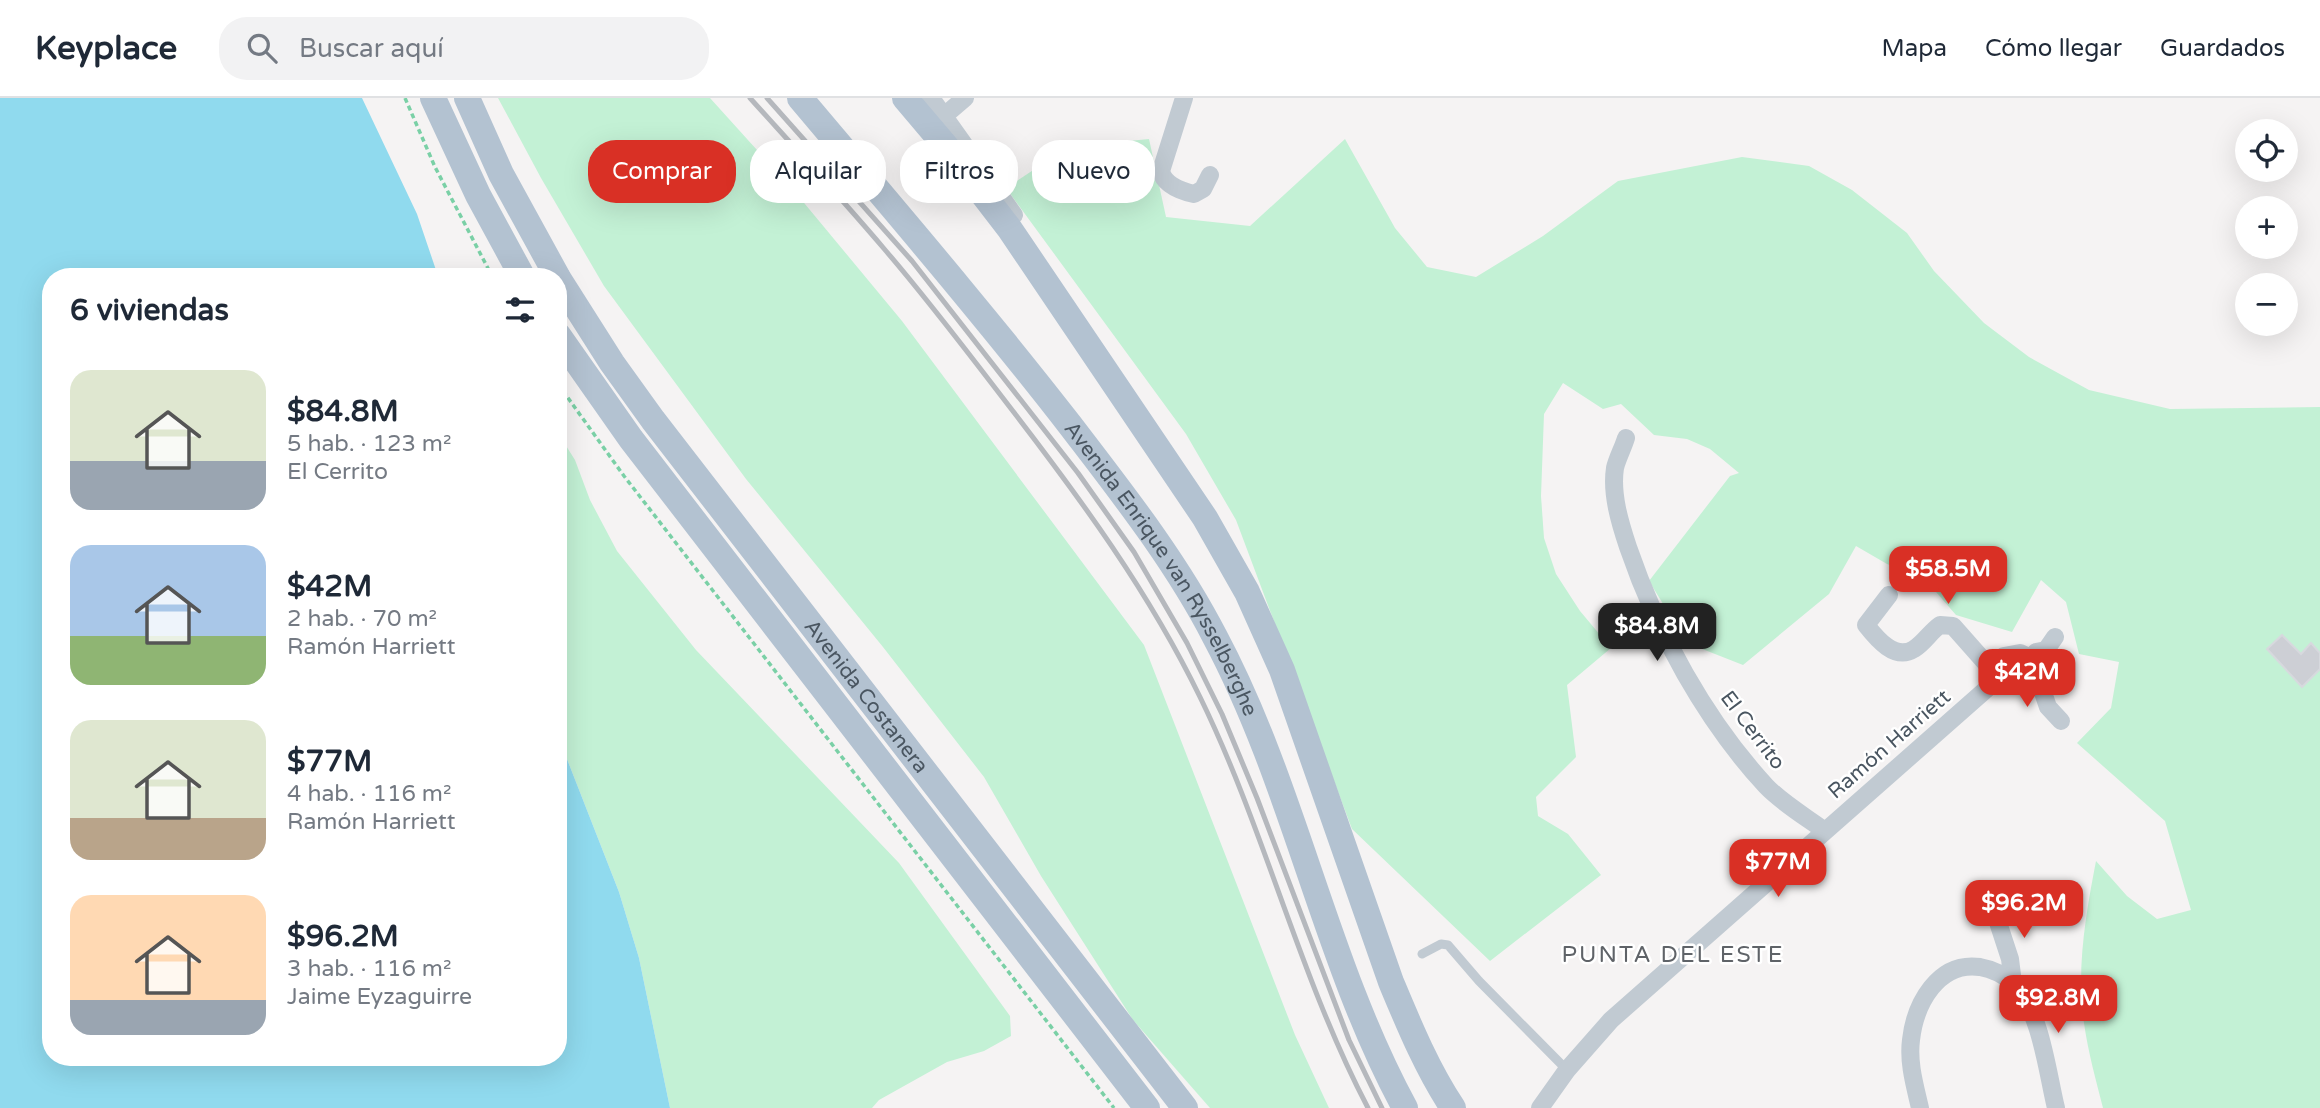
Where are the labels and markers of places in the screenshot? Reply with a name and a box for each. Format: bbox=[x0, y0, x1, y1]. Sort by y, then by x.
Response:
pin: $58.5M bbox=[1891, 546, 2005, 606]
pin: $84.8M bbox=[1600, 603, 1714, 663]
pin: $42M bbox=[1986, 650, 2068, 709]
pin: $77M bbox=[1737, 840, 1819, 899]
pin: $96.2M bbox=[1967, 880, 2081, 940]
pin: $92.8M bbox=[2001, 976, 2115, 1035]

